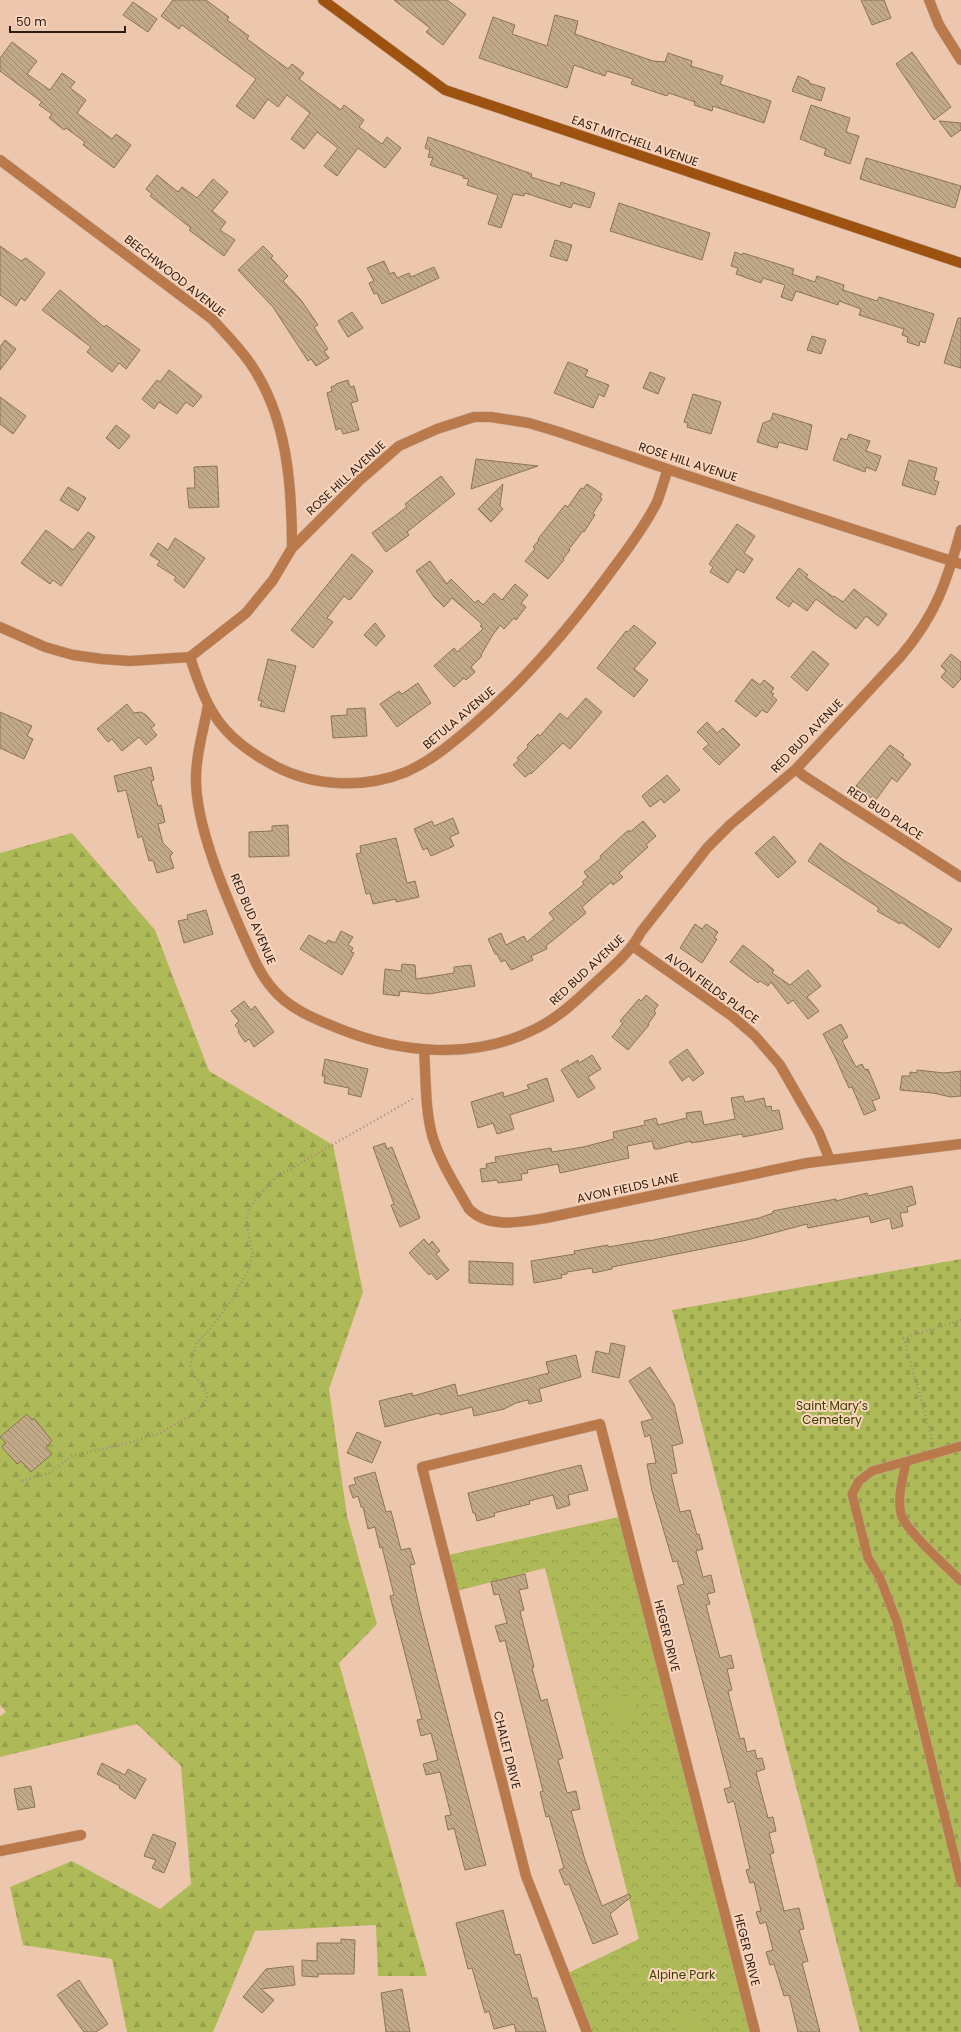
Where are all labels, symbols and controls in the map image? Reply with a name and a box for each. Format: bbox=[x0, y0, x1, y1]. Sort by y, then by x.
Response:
scale bar bbox=[10, 8, 125, 34]
text: 50 m bbox=[16, 13, 47, 30]
street label: EAST MITCHELL AVENUE bbox=[569, 111, 701, 170]
street label: BEECHWOOD AVENUE bbox=[121, 231, 230, 321]
street label: ROSE HILL AVENUE bbox=[302, 436, 389, 519]
street label: ROSE HILL AVENUE bbox=[637, 438, 740, 486]
street label: BETULA AVENUE bbox=[419, 682, 498, 753]
street label: RED BUD AVENUE bbox=[767, 695, 847, 777]
street label: RED BUD PLACE bbox=[844, 782, 927, 844]
street label: RED BUD AVENUE bbox=[227, 871, 280, 967]
street label: RED BUD AVENUE bbox=[545, 930, 628, 1009]
street label: AVON FIELDS PLACE bbox=[662, 948, 763, 1027]
street label: AVON FIELDS LANE bbox=[575, 1168, 681, 1207]
park label: Saint Mary’s Cemetery bbox=[796, 1397, 868, 1428]
street label: HEGER DRIVE bbox=[650, 1598, 685, 1674]
street label: CHALET DRIVE bbox=[490, 1709, 525, 1791]
street label: HEGER DRIVE bbox=[730, 1912, 765, 1988]
park label: Alpine Park bbox=[649, 1966, 716, 1983]

